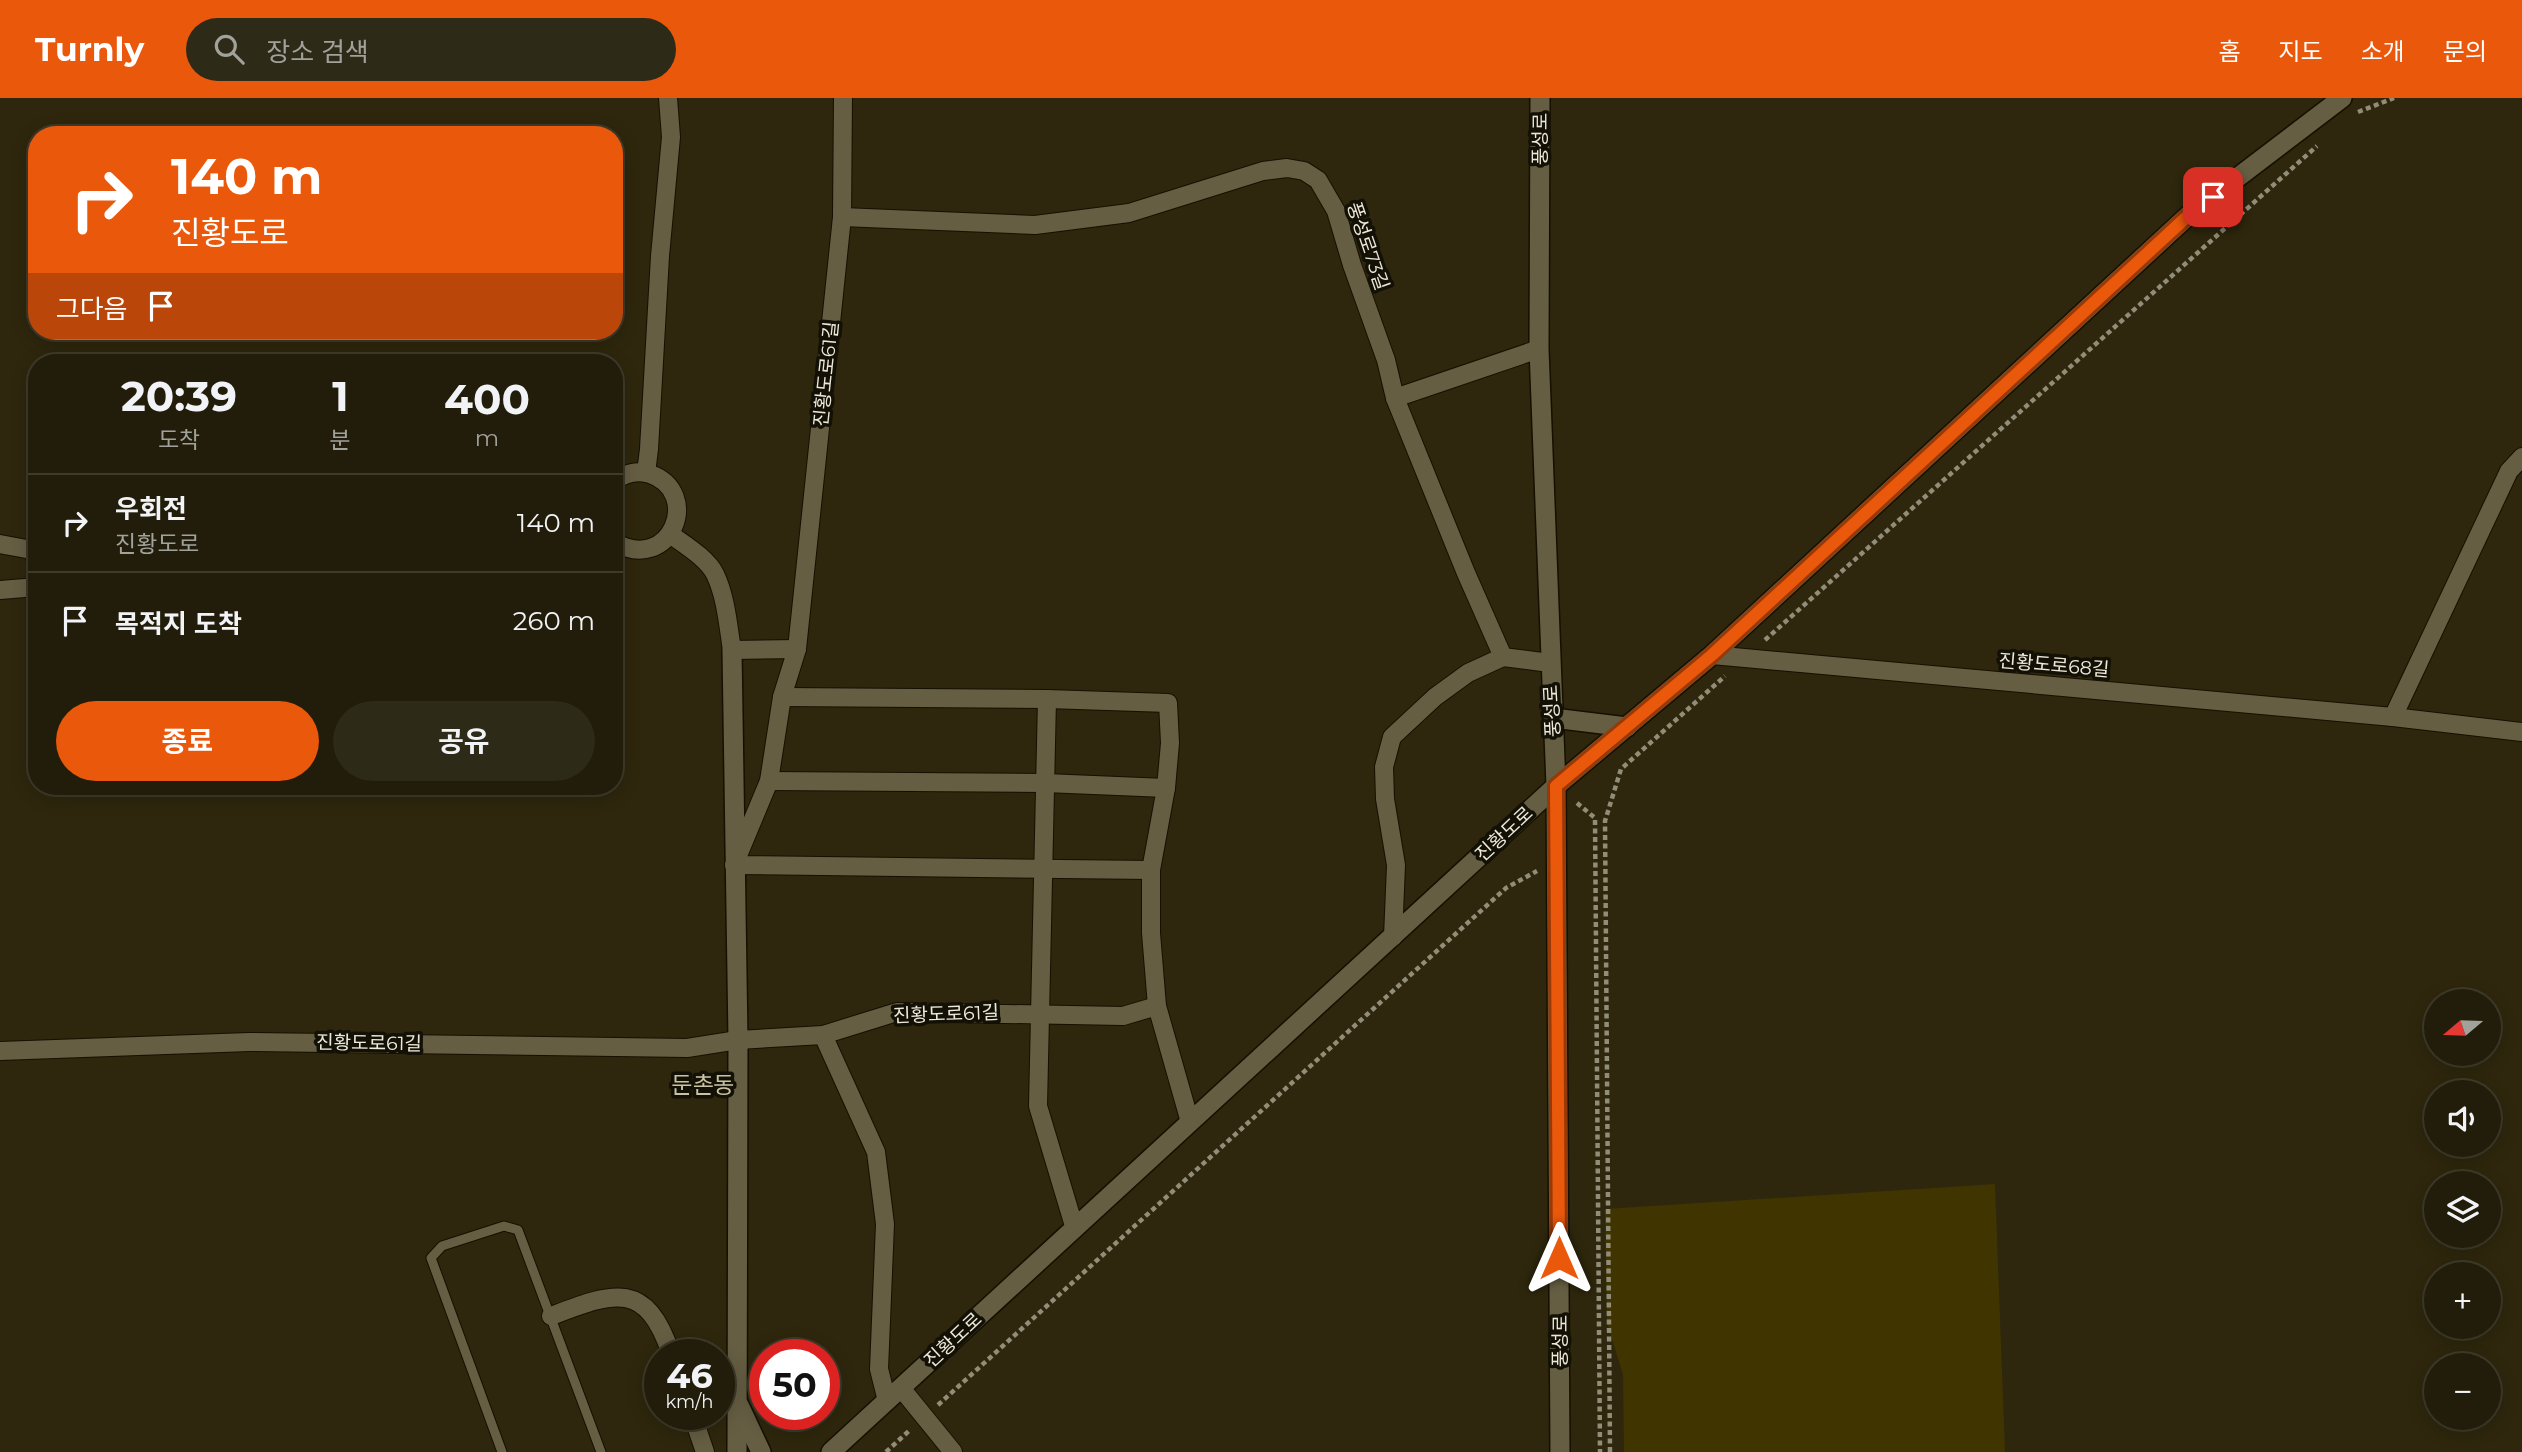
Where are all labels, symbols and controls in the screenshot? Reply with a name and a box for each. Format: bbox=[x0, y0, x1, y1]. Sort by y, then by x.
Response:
search box bbox=[186, 18, 676, 81]
text: Turnly bbox=[35, 29, 144, 69]
icon: search bbox=[210, 30, 248, 68]
text: 장소 검색 bbox=[266, 36, 369, 68]
text: 홈 bbox=[2218, 37, 2240, 66]
text: 지도 bbox=[2278, 37, 2323, 66]
text: 소개 bbox=[2361, 37, 2405, 66]
text: 문의 bbox=[2443, 37, 2487, 66]
street label: 풍성로 bbox=[1529, 113, 1552, 165]
text: 140 m bbox=[171, 147, 323, 206]
icon: right bbox=[56, 154, 147, 245]
pin bbox=[2183, 167, 2243, 227]
icon: arrive bbox=[2194, 178, 2232, 216]
street label: 풍성로73길 bbox=[1342, 199, 1394, 293]
text: 진황도로 bbox=[171, 213, 289, 252]
icon: arrive bbox=[142, 287, 180, 325]
text: 그다음 bbox=[56, 293, 128, 325]
street label: 진황도로61길 bbox=[809, 320, 843, 428]
text: 20:39 bbox=[121, 370, 237, 422]
text: 1 bbox=[332, 370, 349, 422]
text: 400 bbox=[444, 373, 530, 425]
text: m bbox=[475, 424, 499, 452]
text: 도착 bbox=[158, 426, 200, 454]
text: 분 bbox=[330, 426, 351, 454]
text: 우회전 bbox=[115, 493, 187, 525]
icon: right bbox=[56, 504, 94, 542]
text: 140 m bbox=[517, 507, 595, 539]
text: 진황도로 bbox=[115, 530, 200, 558]
icon: arrive bbox=[56, 602, 94, 640]
text: 260 m bbox=[513, 605, 595, 637]
text: 목적지 도착 bbox=[115, 608, 242, 640]
street label: 진황도로68길 bbox=[1998, 649, 2110, 681]
street label: 풍성로 bbox=[1539, 684, 1565, 738]
button: 종료 bbox=[56, 701, 319, 781]
button: 공유 bbox=[333, 701, 595, 781]
street label: 진황도로 bbox=[1471, 802, 1537, 866]
north arrow bbox=[2424, 989, 2501, 1066]
map controls bbox=[2424, 989, 2501, 1430]
street label: 진황도로61길 bbox=[893, 1001, 999, 1027]
street label: 진황도로61길 bbox=[316, 1031, 422, 1055]
district label: 둔촌동 bbox=[671, 1071, 735, 1099]
button: sound bbox=[2424, 1080, 2501, 1157]
button: layers bbox=[2424, 1171, 2501, 1248]
position arrow bbox=[1522, 1221, 1596, 1295]
button: + bbox=[2424, 1262, 2501, 1339]
street label: 진황도로 bbox=[920, 1308, 986, 1372]
street label: 풍성로 bbox=[1549, 1315, 1572, 1367]
speed limit sign: 50 bbox=[749, 1339, 840, 1430]
button: − bbox=[2424, 1353, 2501, 1430]
text: 46 bbox=[666, 1354, 713, 1397]
text: km/h bbox=[665, 1391, 714, 1413]

